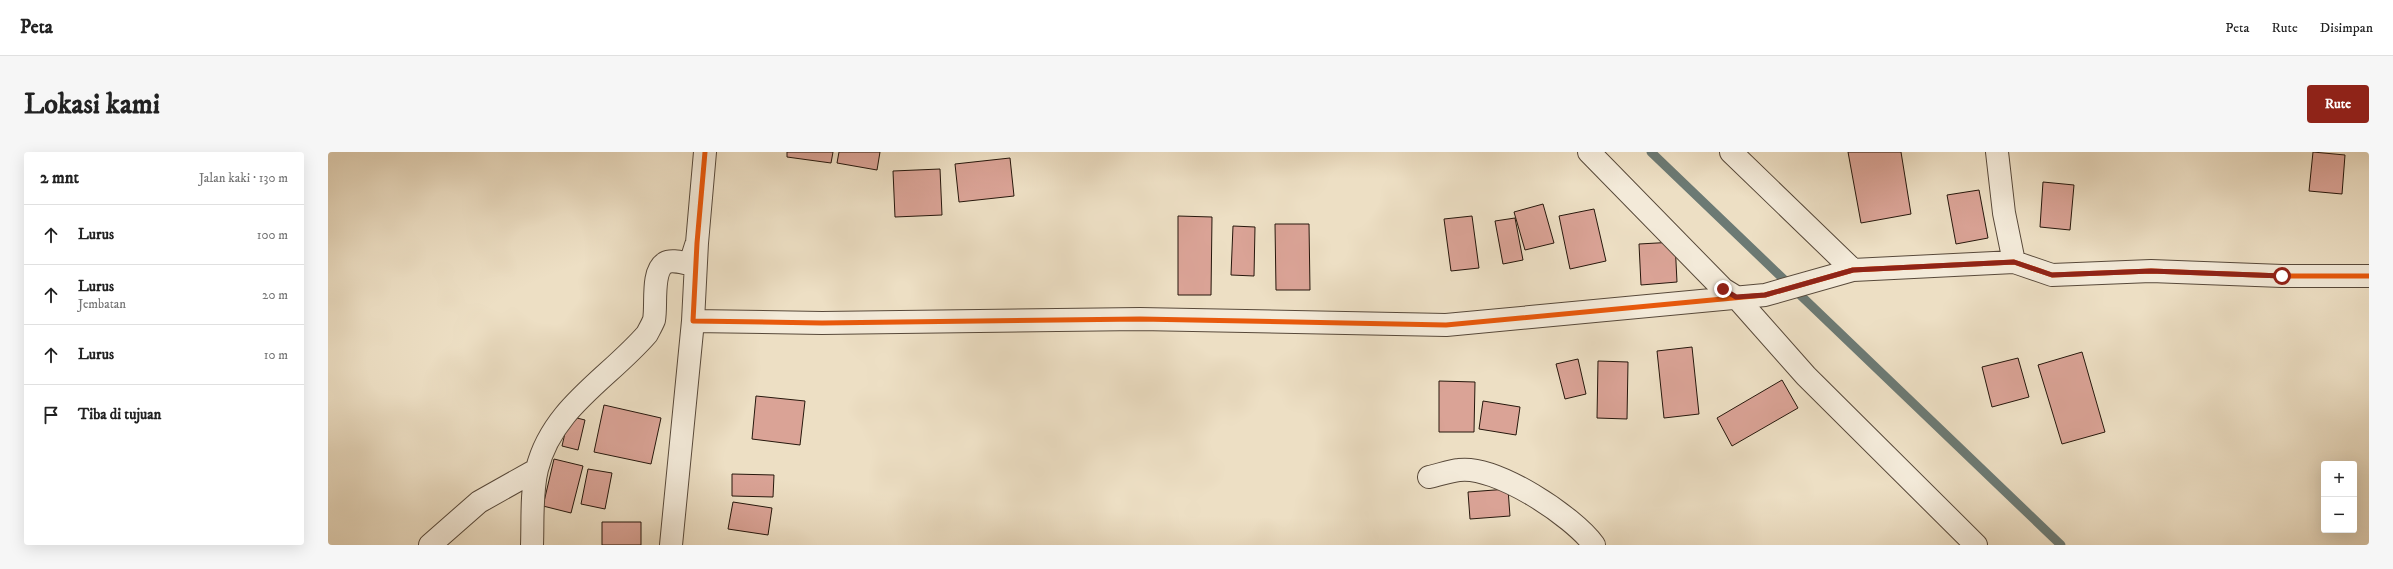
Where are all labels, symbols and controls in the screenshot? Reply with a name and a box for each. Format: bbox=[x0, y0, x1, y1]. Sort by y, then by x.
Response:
text: Peta bbox=[20, 16, 53, 39]
text: Peta bbox=[2225, 19, 2250, 37]
text: Rute bbox=[2272, 19, 2298, 37]
text: Disimpan bbox=[2320, 19, 2373, 37]
button: Rute bbox=[2307, 85, 2369, 123]
text: Lokasi kami bbox=[24, 87, 160, 122]
text: 2 mnt bbox=[40, 167, 79, 189]
text: Jalan kaki · 130 m bbox=[199, 170, 288, 186]
icon: ahead bbox=[40, 224, 62, 246]
text: Lurus bbox=[78, 225, 114, 244]
text: 100 m bbox=[257, 227, 288, 243]
route start bbox=[2273, 267, 2291, 285]
text: Lurus bbox=[78, 277, 114, 296]
route end bbox=[1714, 280, 1732, 298]
icon: ahead bbox=[40, 284, 62, 306]
text: 20 m bbox=[262, 287, 288, 303]
text: Jembatan bbox=[78, 296, 126, 312]
icon: ahead bbox=[40, 344, 62, 366]
text: Lurus bbox=[78, 345, 114, 364]
text: 10 m bbox=[264, 347, 288, 363]
icon: arrive bbox=[40, 404, 62, 426]
text: Tiba di tujuan bbox=[78, 405, 161, 424]
map controls bbox=[2321, 461, 2357, 533]
button: + bbox=[2321, 461, 2357, 497]
button: − bbox=[2321, 497, 2357, 533]

